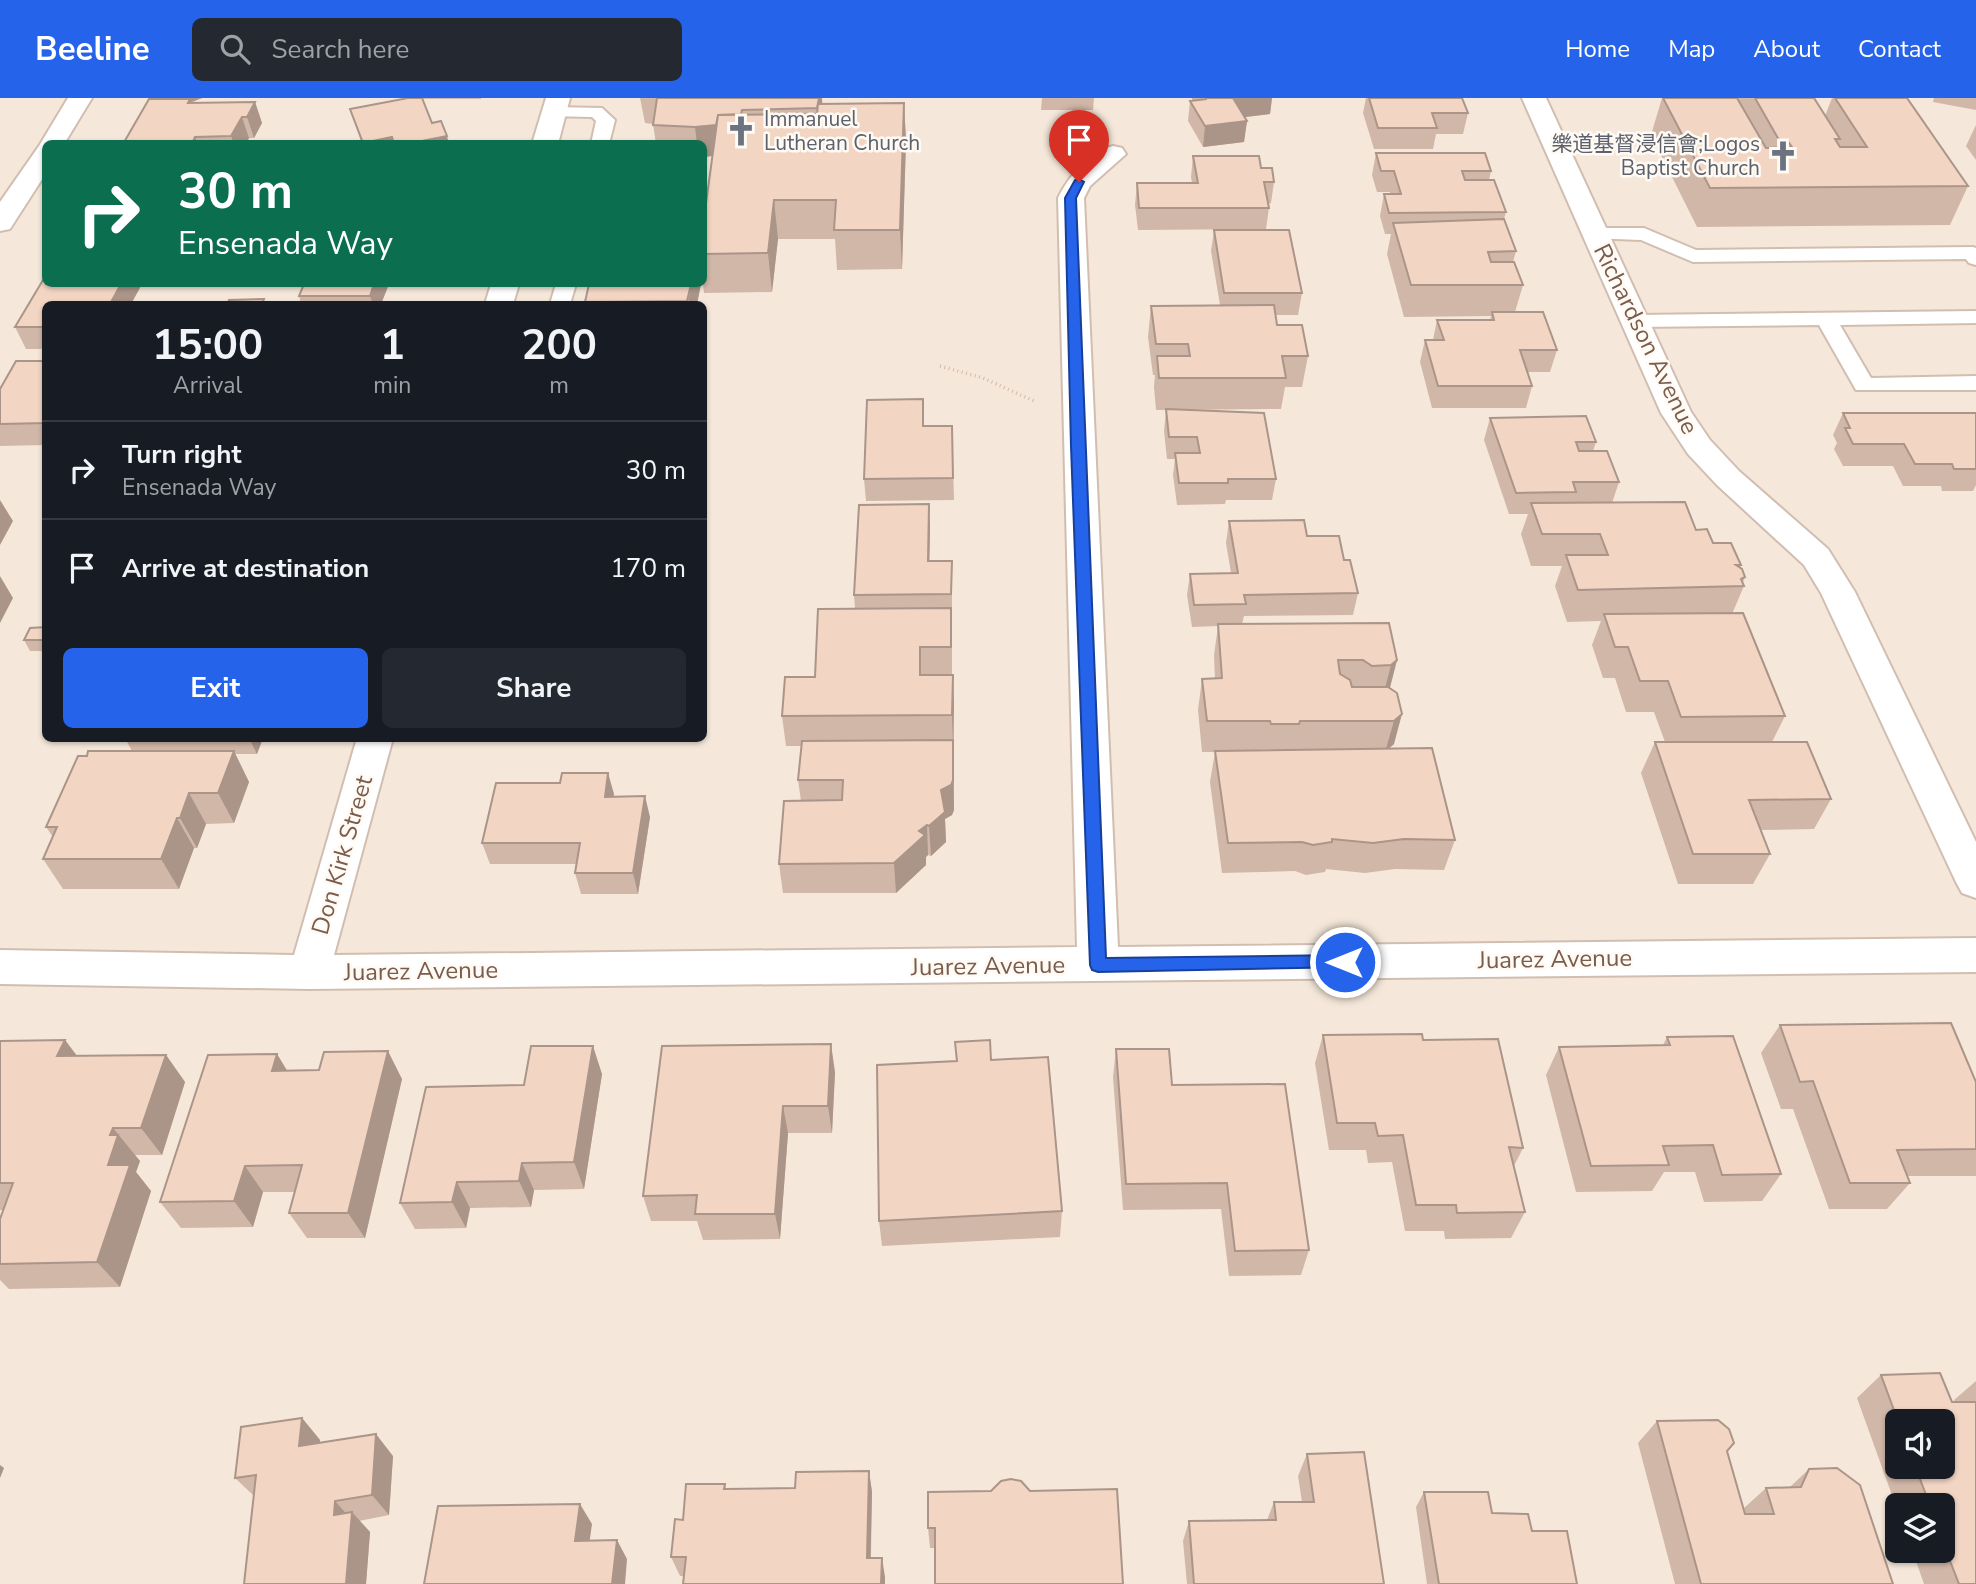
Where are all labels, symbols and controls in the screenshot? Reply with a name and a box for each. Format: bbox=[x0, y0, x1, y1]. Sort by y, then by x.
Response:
search box bbox=[192, 18, 682, 81]
text: Beeline bbox=[35, 27, 150, 72]
icon: search bbox=[216, 30, 254, 68]
text: Search here bbox=[272, 32, 409, 67]
text: Home bbox=[1565, 33, 1630, 65]
text: Map bbox=[1668, 33, 1715, 65]
text: About bbox=[1753, 33, 1820, 65]
text: Contact bbox=[1858, 33, 1941, 65]
place label: Immanuel Lutheran Church bbox=[764, 105, 920, 157]
pin bbox=[1049, 110, 1109, 182]
church icon: Immanuel Lutheran Church bbox=[724, 114, 758, 148]
icon: arrive bbox=[1060, 121, 1098, 159]
place label: 樂道基督浸信會;Logos Baptist Church bbox=[1551, 130, 1760, 182]
church icon: 樂道基督浸信會;Logos Baptist Church bbox=[1766, 139, 1800, 173]
text: 30 m bbox=[178, 158, 293, 225]
icon: right bbox=[63, 168, 154, 259]
text: Ensenada Way bbox=[178, 222, 393, 265]
street label: Richardson Avenue bbox=[1586, 239, 1706, 439]
text: 15:00 bbox=[152, 317, 263, 374]
text: 1 bbox=[380, 317, 405, 374]
text: 200 bbox=[521, 317, 597, 374]
text: Arrival bbox=[173, 370, 242, 401]
text: min bbox=[373, 370, 411, 401]
text: m bbox=[549, 370, 569, 401]
text: Turn right bbox=[122, 437, 241, 472]
icon: right bbox=[63, 451, 101, 489]
text: 30 m bbox=[626, 453, 686, 488]
text: Ensenada Way bbox=[122, 472, 276, 503]
icon: arrive bbox=[63, 549, 101, 587]
text: Arrive at destination bbox=[122, 551, 369, 586]
text: 170 m bbox=[610, 551, 686, 586]
button: Exit bbox=[63, 648, 368, 728]
button: Share bbox=[382, 648, 686, 728]
street label: Don Kirk Street bbox=[304, 771, 380, 938]
position arrow bbox=[1308, 925, 1382, 999]
street label: Juarez Avenue bbox=[1477, 942, 1632, 976]
street label: Juarez Avenue bbox=[910, 949, 1065, 983]
street label: Juarez Avenue bbox=[343, 954, 498, 988]
map controls bbox=[1885, 1409, 1955, 1563]
button: sound bbox=[1885, 1409, 1955, 1479]
button: layers bbox=[1885, 1493, 1955, 1563]

